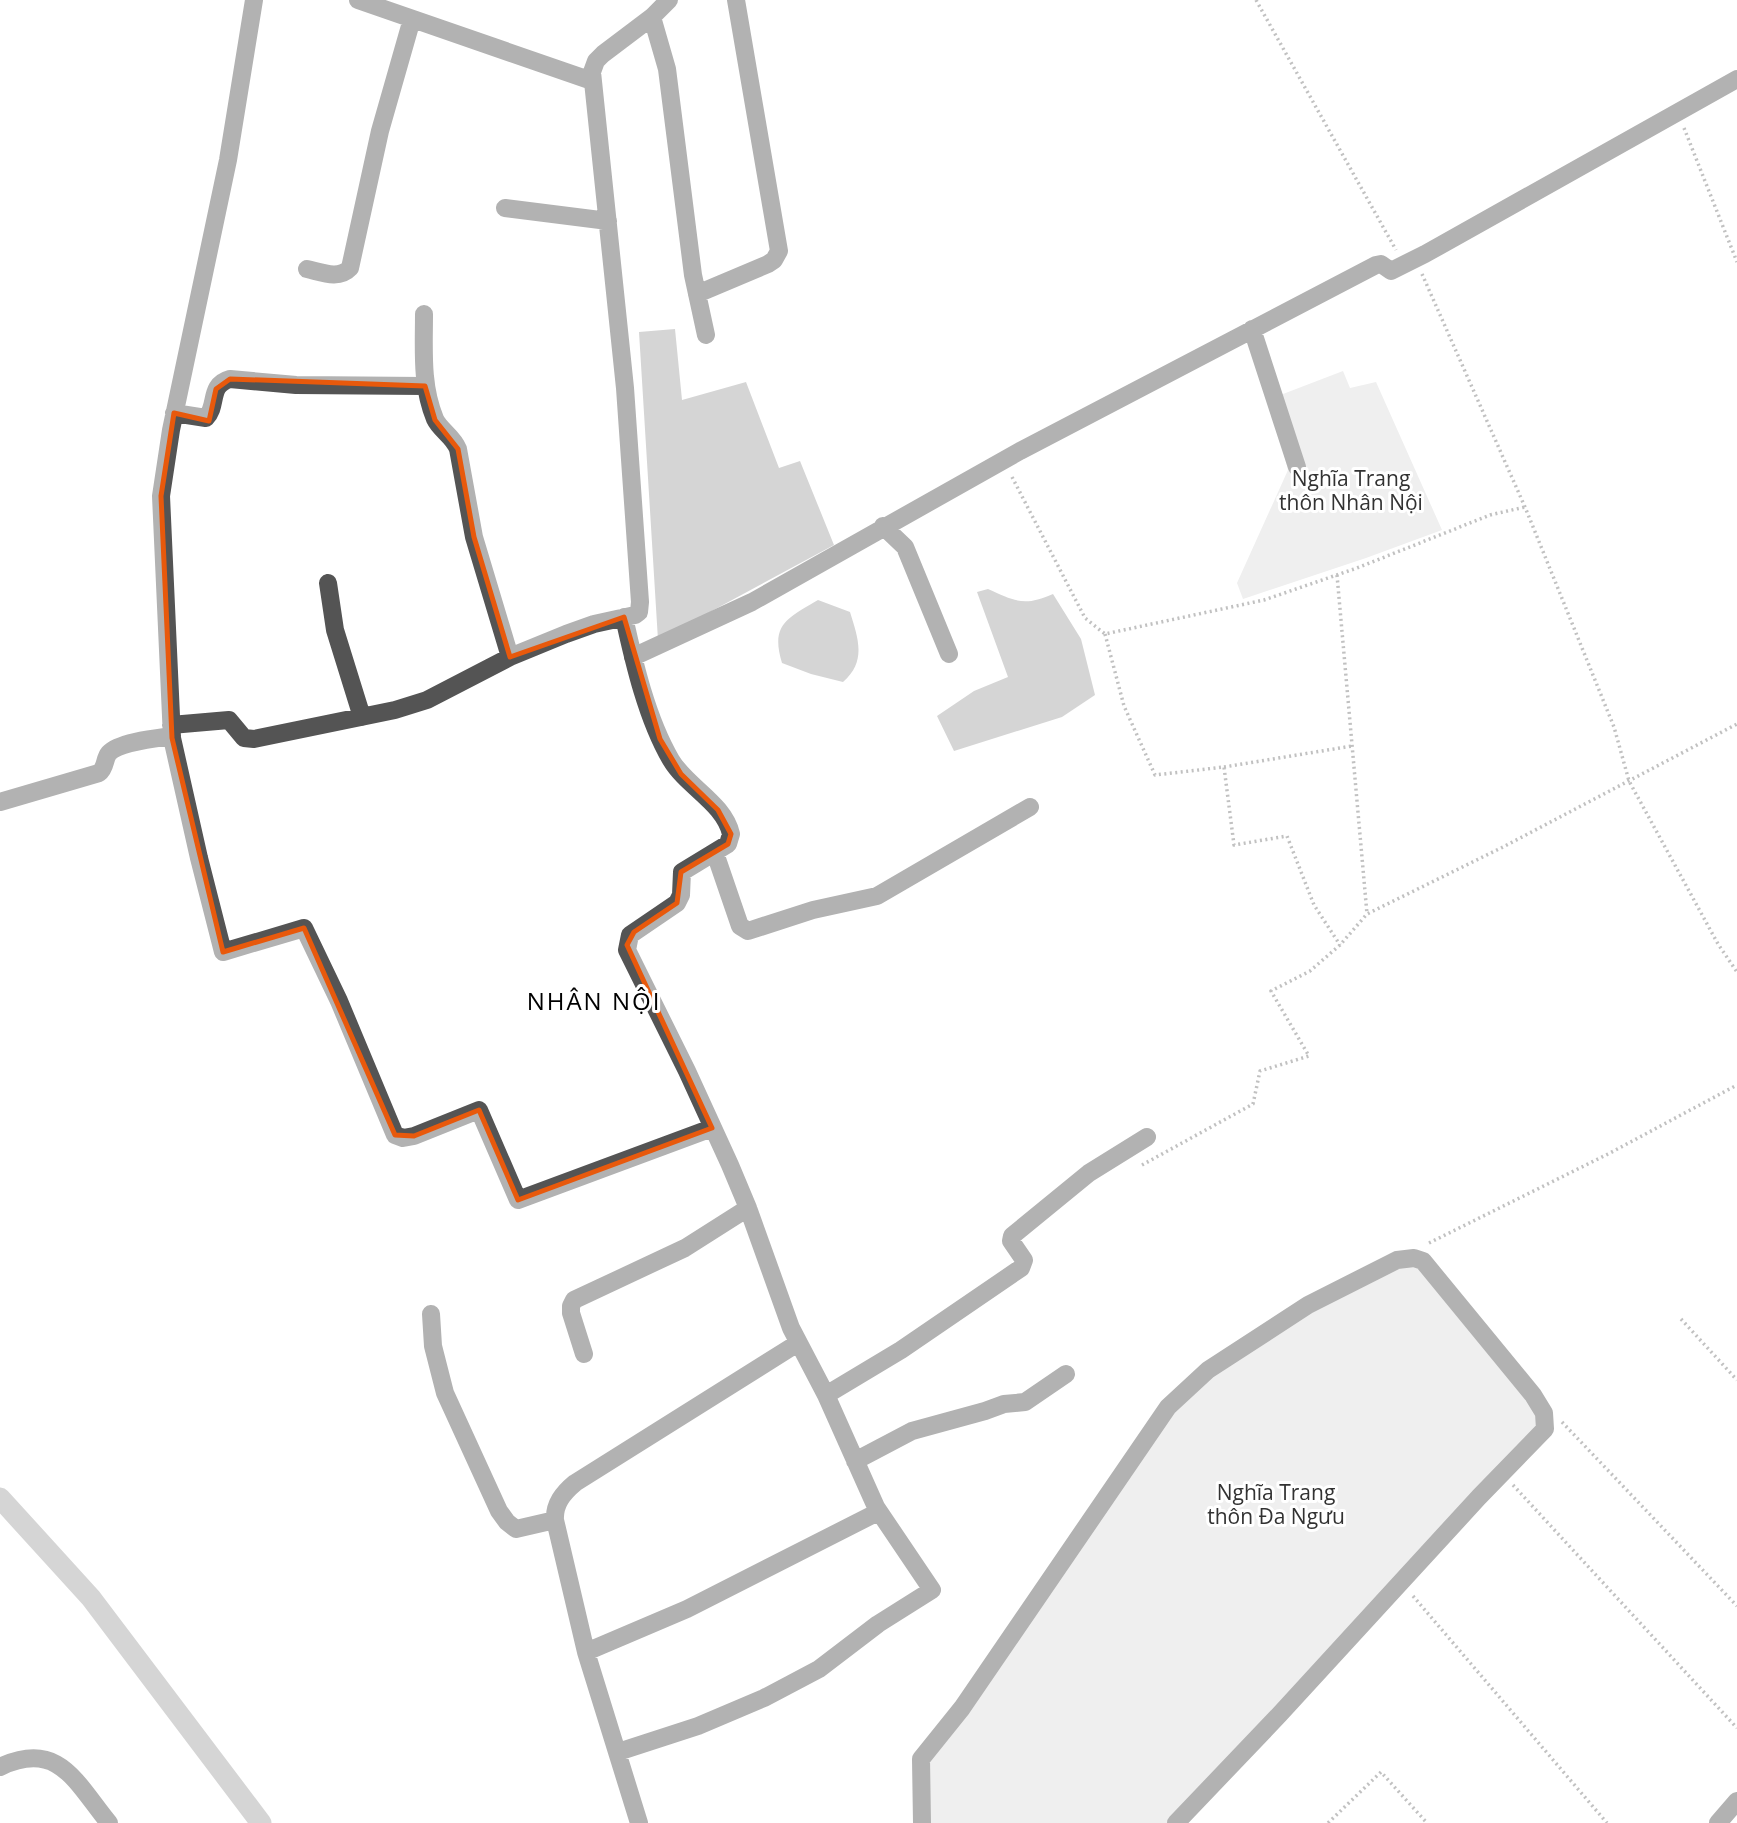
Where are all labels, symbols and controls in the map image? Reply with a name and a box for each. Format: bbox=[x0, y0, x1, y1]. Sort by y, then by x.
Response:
park label: Nghĩa Trang thôn Nhân Nội bbox=[1279, 464, 1423, 516]
district label: NHÂN NỘI bbox=[527, 984, 661, 1017]
park label: Nghĩa Trang thôn Đa Ngưu bbox=[1207, 1478, 1345, 1530]

